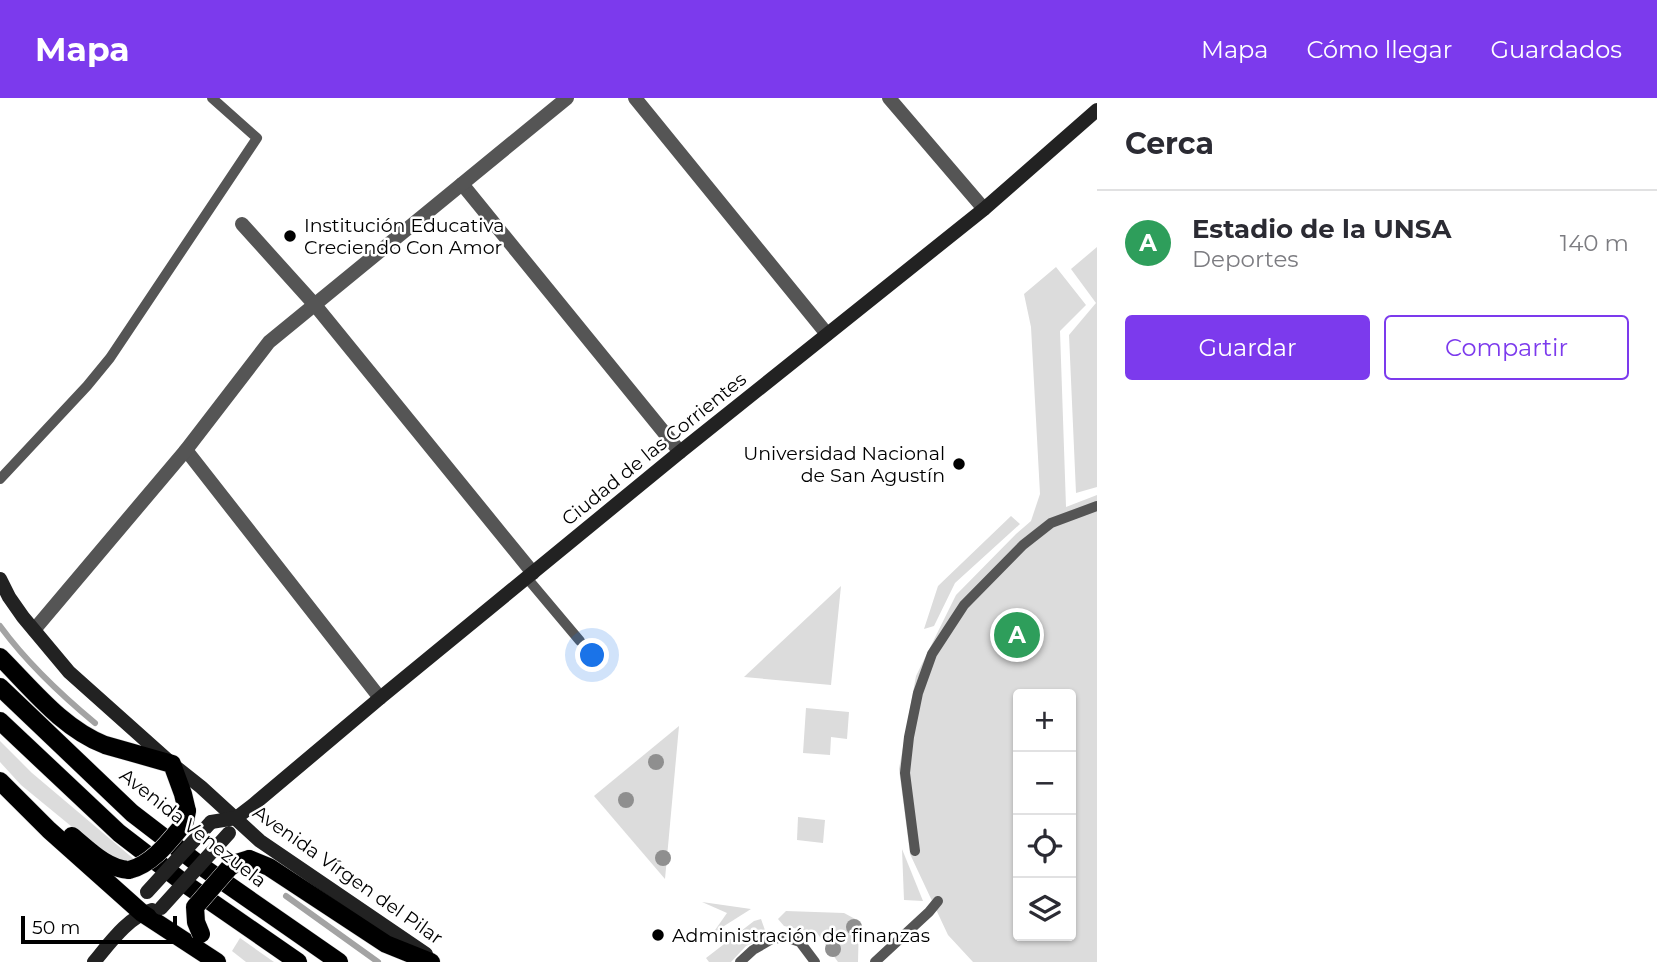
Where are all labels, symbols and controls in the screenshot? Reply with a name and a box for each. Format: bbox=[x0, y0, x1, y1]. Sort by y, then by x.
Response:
text: Mapa bbox=[35, 29, 130, 69]
text: Mapa bbox=[1201, 35, 1268, 64]
text: Cómo llegar bbox=[1306, 35, 1452, 64]
text: Guardados bbox=[1490, 35, 1622, 64]
text: Cerca bbox=[1125, 125, 1214, 162]
text: Estadio de la UNSA bbox=[1192, 213, 1451, 245]
place label: Institución Educativa Creciendo Con Amor bbox=[304, 214, 504, 259]
marker: Institución Educativa Creciendo Con Amor bbox=[282, 228, 298, 244]
text: A bbox=[1139, 229, 1157, 257]
text: 140 m bbox=[1560, 229, 1629, 257]
text: Deportes bbox=[1192, 245, 1299, 273]
button: Guardar bbox=[1125, 315, 1370, 380]
button: Compartir bbox=[1384, 315, 1629, 380]
street label: Ciudad de las Corrientes bbox=[557, 367, 751, 531]
place label: Universidad Nacional de San Agustín bbox=[743, 442, 945, 487]
marker: Universidad Nacional de San Agustín bbox=[951, 456, 967, 472]
pin: A bbox=[994, 609, 1040, 661]
your location bbox=[575, 638, 609, 672]
map controls bbox=[1013, 689, 1076, 941]
button: + bbox=[1013, 689, 1076, 752]
button: − bbox=[1013, 752, 1076, 815]
street label: Avenida Venezuela bbox=[115, 764, 271, 892]
street label: Avenida Vírgen del Pilar bbox=[249, 801, 447, 949]
button: locate bbox=[1013, 815, 1076, 878]
button: layers bbox=[1013, 878, 1076, 941]
scale bar bbox=[21, 913, 177, 945]
text: 50 m bbox=[32, 916, 80, 939]
place label: Administración de finanzas bbox=[672, 924, 930, 947]
marker: Administración de finanzas bbox=[650, 927, 666, 943]

